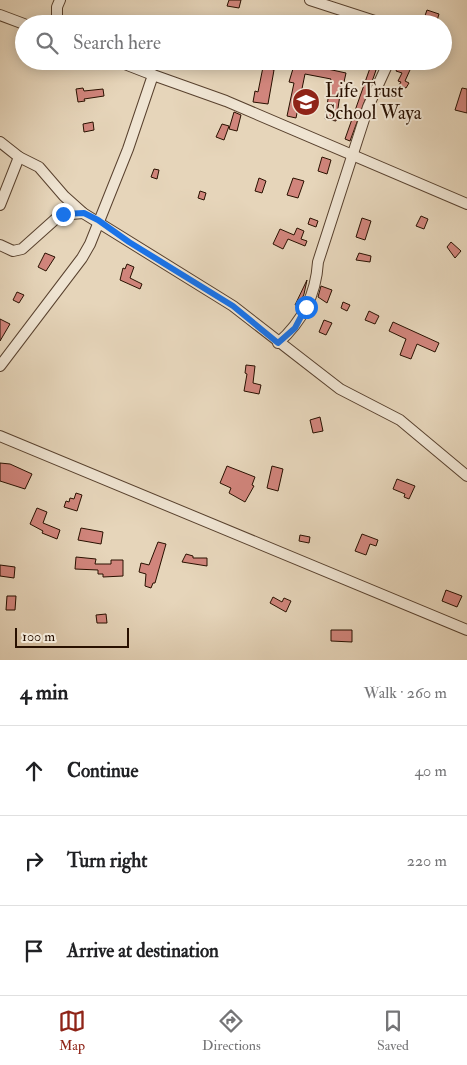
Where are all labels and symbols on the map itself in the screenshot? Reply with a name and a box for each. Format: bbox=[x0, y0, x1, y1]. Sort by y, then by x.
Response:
place label: Life Trust School Waya bbox=[325, 79, 422, 125]
school or university icon: Life Trust School Waya bbox=[291, 87, 321, 117]
route end bbox=[52, 203, 75, 226]
route start bbox=[295, 296, 318, 319]
scale bar bbox=[15, 625, 129, 648]

